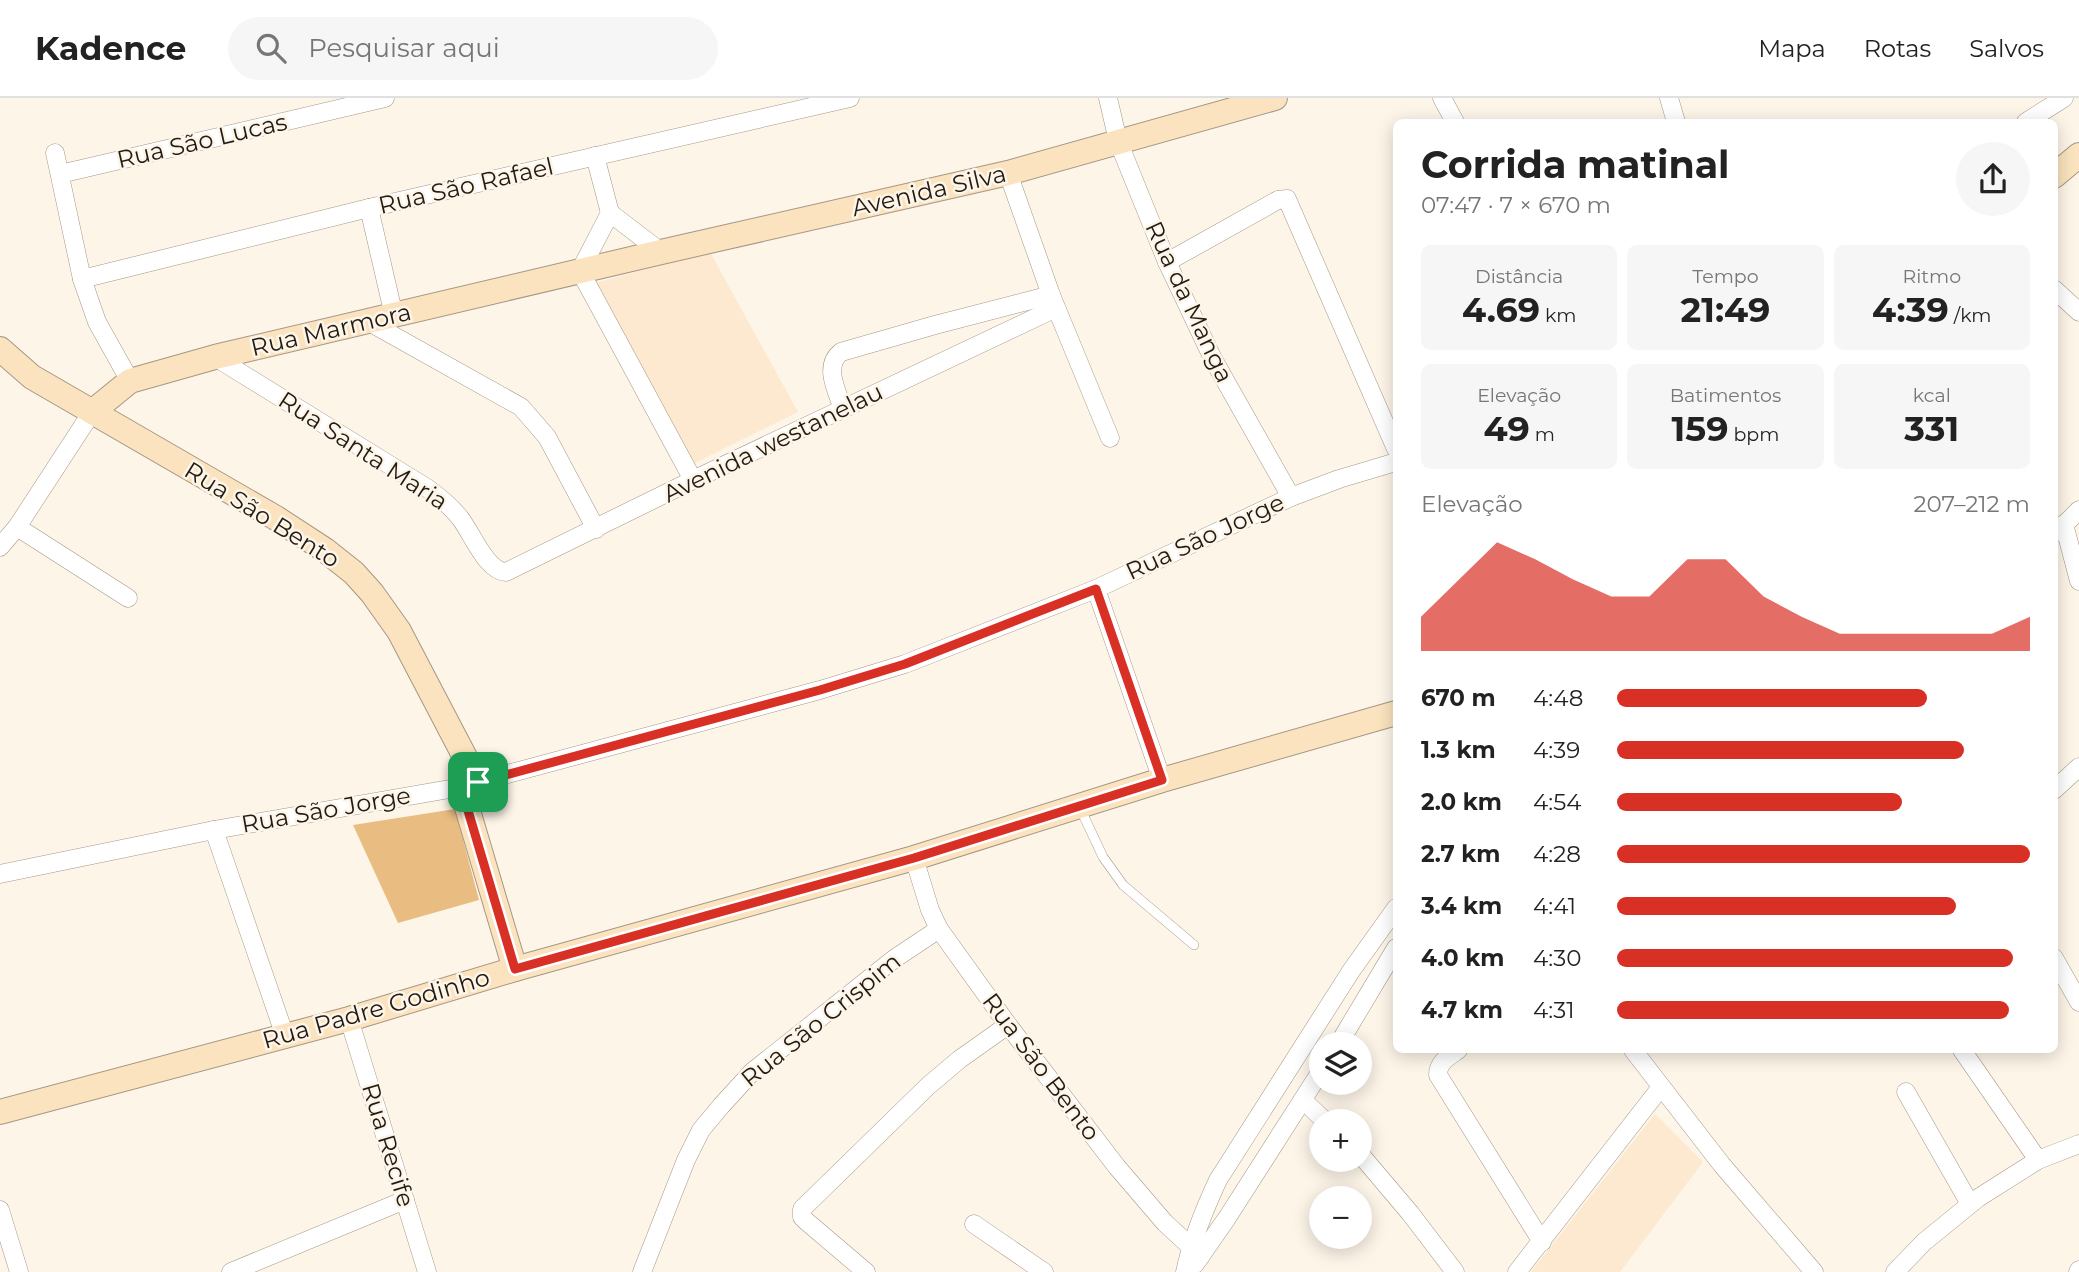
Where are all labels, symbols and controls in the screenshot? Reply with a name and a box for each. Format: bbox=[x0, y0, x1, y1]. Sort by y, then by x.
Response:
search box bbox=[228, 17, 718, 80]
text: Kadence bbox=[35, 28, 186, 68]
icon: search bbox=[252, 29, 290, 67]
text: Pesquisar aqui bbox=[308, 32, 500, 64]
text: Mapa bbox=[1758, 34, 1826, 63]
text: Rotas bbox=[1864, 34, 1931, 63]
text: Salvos bbox=[1969, 34, 2044, 63]
street label: Rua São Lucas bbox=[114, 107, 290, 174]
text: Corrida matinal bbox=[1421, 141, 1730, 188]
button: share bbox=[1956, 142, 2030, 216]
street label: Rua São Rafael bbox=[376, 151, 556, 220]
street label: Avenida Silva bbox=[849, 159, 1009, 222]
text: 07:47 · 7 × 670 m bbox=[1421, 191, 1611, 219]
street label: Rua da Manga bbox=[1139, 217, 1239, 387]
text: Distância bbox=[1475, 265, 1563, 288]
text: Tempo bbox=[1692, 265, 1759, 288]
text: Ritmo bbox=[1903, 265, 1961, 288]
text: 4.69 bbox=[1462, 288, 1540, 331]
text: 21:49 bbox=[1681, 288, 1770, 331]
text: 4:39 bbox=[1872, 288, 1949, 331]
street label: Rua Marmora bbox=[248, 297, 414, 362]
text: km bbox=[1540, 304, 1576, 327]
text: /km bbox=[1949, 304, 1992, 327]
street label: Avenida westanelau bbox=[658, 377, 887, 508]
text: Elevação bbox=[1477, 384, 1561, 407]
text: Batimentos bbox=[1670, 384, 1781, 407]
text: kcal bbox=[1913, 384, 1951, 407]
street label: Rua Santa Maria bbox=[273, 385, 453, 516]
text: 49 bbox=[1483, 407, 1530, 450]
text: 159 bbox=[1672, 407, 1728, 450]
text: 331 bbox=[1904, 407, 1959, 450]
text: m bbox=[1530, 423, 1555, 446]
text: bpm bbox=[1728, 423, 1779, 446]
street label: Rua São Bento bbox=[179, 455, 345, 574]
street label: Rua São Jorge bbox=[1121, 487, 1289, 586]
text: Elevação bbox=[1421, 490, 1523, 518]
text: 207–212 m bbox=[1913, 490, 2030, 518]
text: 670 m bbox=[1421, 684, 1496, 712]
text: 4:48 bbox=[1533, 684, 1583, 712]
text: 1.3 km bbox=[1421, 736, 1496, 764]
text: 4:39 bbox=[1533, 736, 1580, 764]
pin bbox=[448, 752, 508, 812]
icon: arrive bbox=[459, 763, 497, 801]
street label: Rua São Jorge bbox=[239, 780, 413, 839]
text: 2.0 km bbox=[1421, 788, 1502, 816]
text: 4:54 bbox=[1533, 788, 1581, 816]
text: 2.7 km bbox=[1421, 840, 1500, 868]
text: 4:28 bbox=[1533, 840, 1581, 868]
text: 3.4 km bbox=[1421, 892, 1502, 920]
text: 4:41 bbox=[1533, 892, 1576, 920]
text: 4.0 km bbox=[1421, 944, 1504, 972]
text: 4:30 bbox=[1533, 944, 1581, 972]
street label: Rua São Crispim bbox=[735, 946, 906, 1093]
street label: Rua Padre Godinho bbox=[259, 962, 493, 1055]
street label: Rua São Bento bbox=[976, 987, 1106, 1146]
text: 4.7 km bbox=[1421, 996, 1503, 1024]
text: 4:31 bbox=[1533, 996, 1575, 1024]
map controls bbox=[1309, 1032, 1372, 1249]
button: layers bbox=[1309, 1032, 1372, 1095]
street label: Rua Recife bbox=[356, 1079, 421, 1210]
button: + bbox=[1309, 1109, 1372, 1172]
button: − bbox=[1309, 1186, 1372, 1249]

